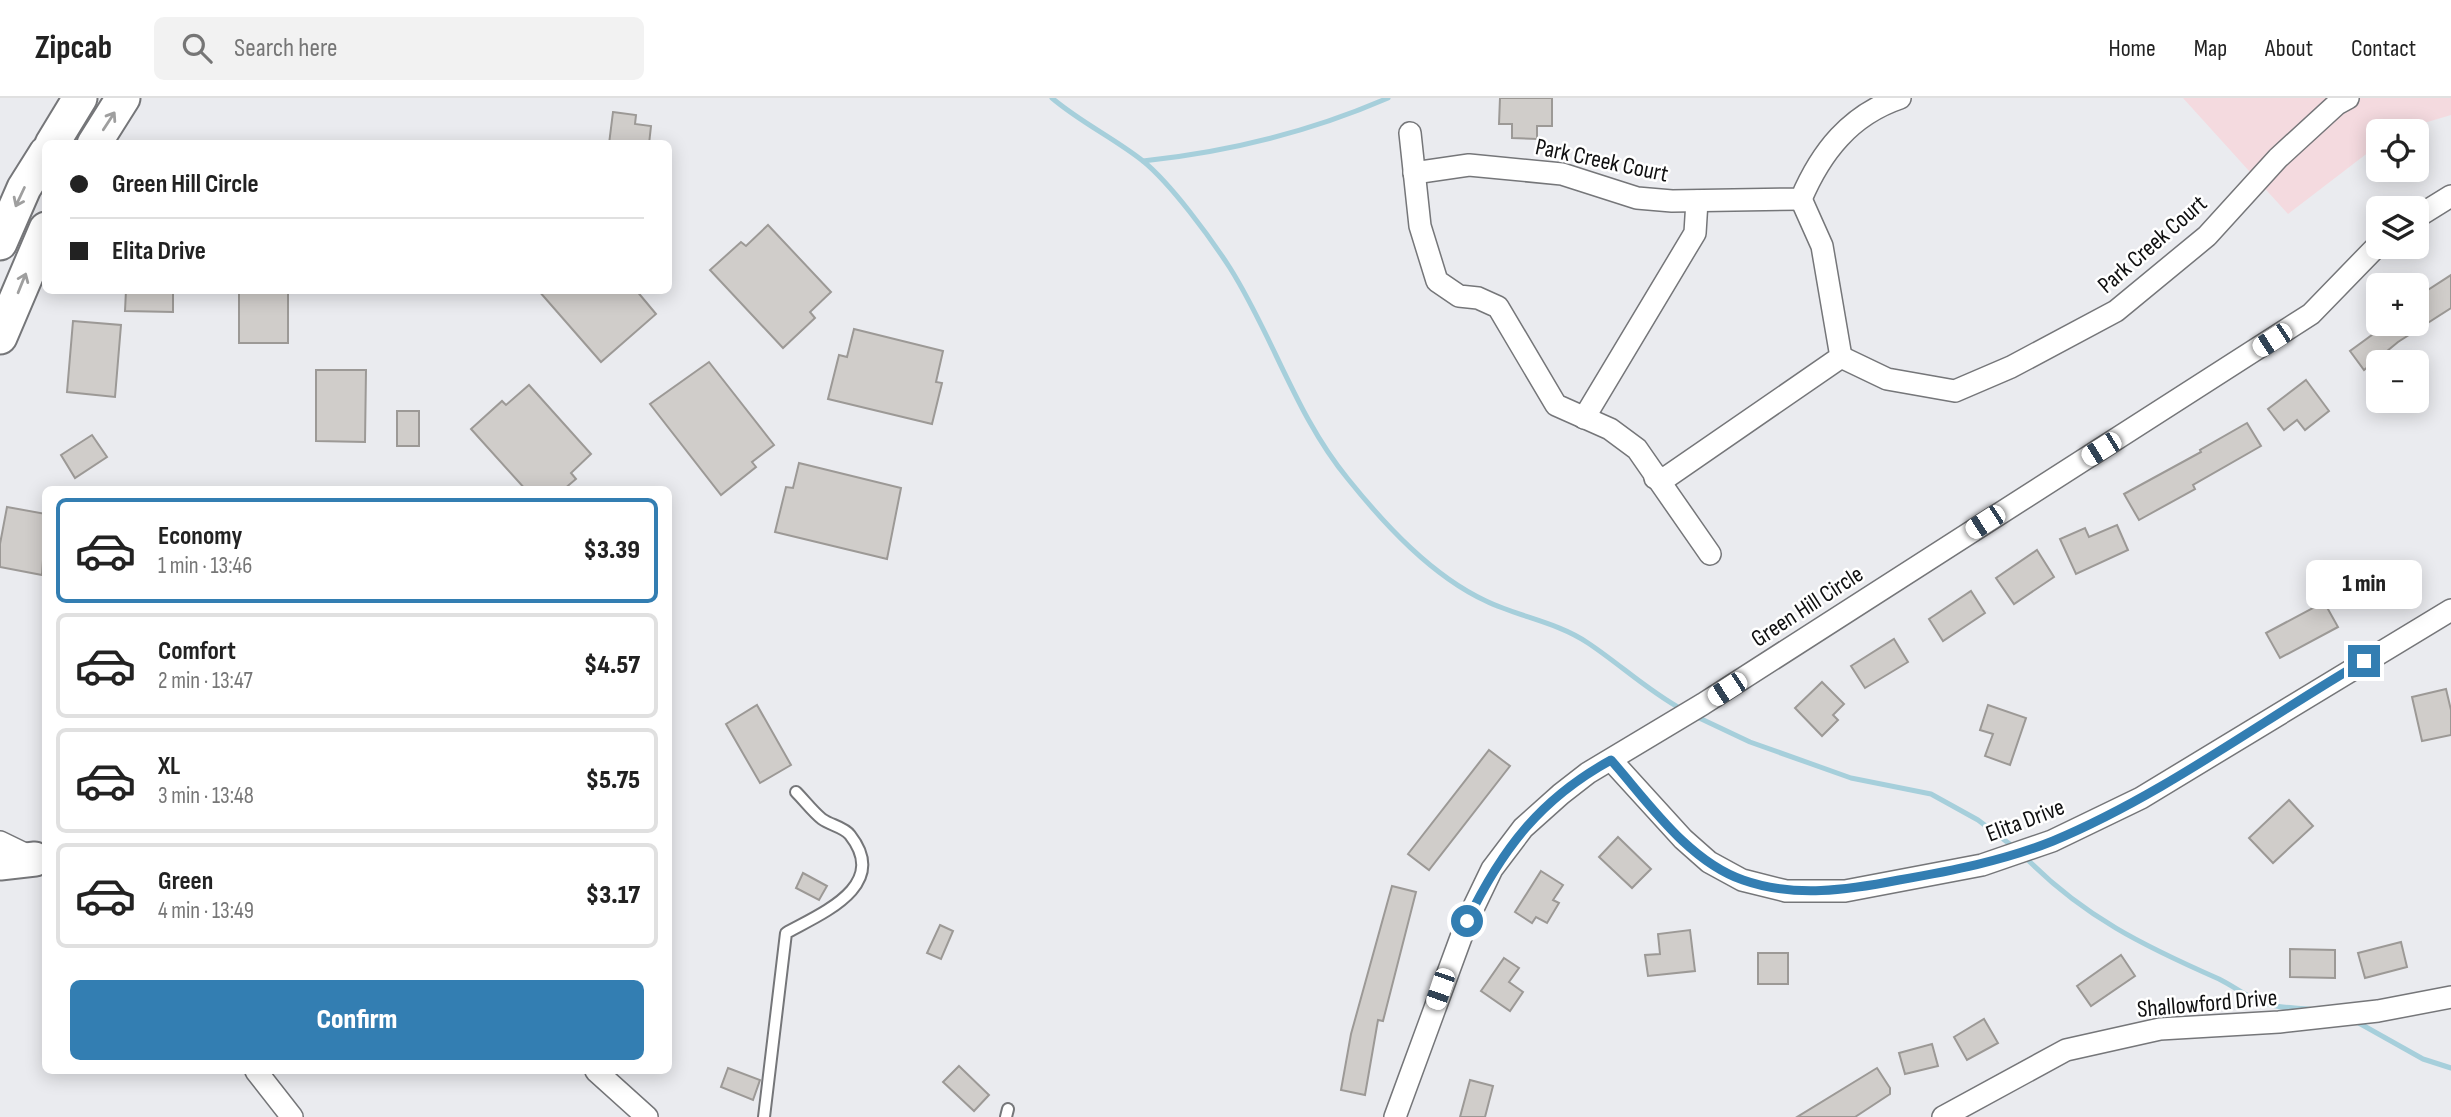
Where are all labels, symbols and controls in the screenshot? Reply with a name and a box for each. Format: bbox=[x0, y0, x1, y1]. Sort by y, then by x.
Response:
search box bbox=[154, 17, 644, 80]
text: Zipcab bbox=[35, 28, 112, 68]
icon: search bbox=[178, 29, 216, 67]
text: Search here bbox=[234, 33, 337, 64]
text: Home bbox=[2108, 34, 2156, 63]
text: Map bbox=[2194, 34, 2227, 63]
text: About bbox=[2265, 34, 2313, 63]
text: Contact bbox=[2351, 34, 2416, 63]
one-way arrow bbox=[102, 111, 116, 131]
map controls bbox=[2366, 119, 2429, 413]
button: locate bbox=[2366, 119, 2429, 182]
street label: Park Creek Court bbox=[1533, 132, 1671, 189]
text: Green Hill Circle bbox=[112, 169, 259, 200]
one-way arrow bbox=[13, 186, 26, 207]
street label: Park Creek Court bbox=[2092, 189, 2213, 300]
button: layers bbox=[2366, 196, 2429, 259]
text: Elita Drive bbox=[112, 236, 206, 267]
one-way arrow bbox=[16, 272, 29, 294]
button: + bbox=[2366, 273, 2429, 336]
car bbox=[2249, 320, 2296, 360]
button: − bbox=[2366, 350, 2429, 413]
car bbox=[2078, 429, 2125, 469]
car bbox=[1962, 502, 2009, 542]
icon: car bbox=[74, 519, 137, 582]
text: Economy bbox=[158, 521, 242, 552]
text: $3.39 bbox=[584, 535, 640, 566]
text: 1 min · 13:46 bbox=[158, 552, 252, 580]
street label: Green Hill Circle bbox=[1746, 559, 1869, 653]
callout: 1 min bbox=[2306, 560, 2422, 608]
text: 1 min bbox=[2342, 570, 2386, 598]
icon: car bbox=[74, 634, 137, 697]
text: Comfort bbox=[158, 636, 236, 667]
route end bbox=[2348, 645, 2380, 677]
text: $4.57 bbox=[584, 650, 640, 681]
text: 2 min · 13:47 bbox=[158, 667, 253, 695]
car bbox=[1704, 669, 1751, 709]
icon: car bbox=[74, 749, 137, 812]
text: XL bbox=[158, 751, 180, 782]
text: $5.75 bbox=[586, 765, 640, 796]
text: 3 min · 13:48 bbox=[158, 782, 254, 810]
street label: Elita Drive bbox=[1982, 792, 2068, 849]
icon: car bbox=[74, 864, 137, 927]
text: Green bbox=[158, 866, 213, 897]
text: $3.17 bbox=[586, 880, 640, 911]
text: 4 min · 13:49 bbox=[158, 897, 254, 925]
route start bbox=[1451, 905, 1483, 937]
car bbox=[1424, 966, 1457, 1012]
button: Confirm bbox=[70, 980, 644, 1060]
street label: Shallowford Drive bbox=[2136, 983, 2278, 1024]

